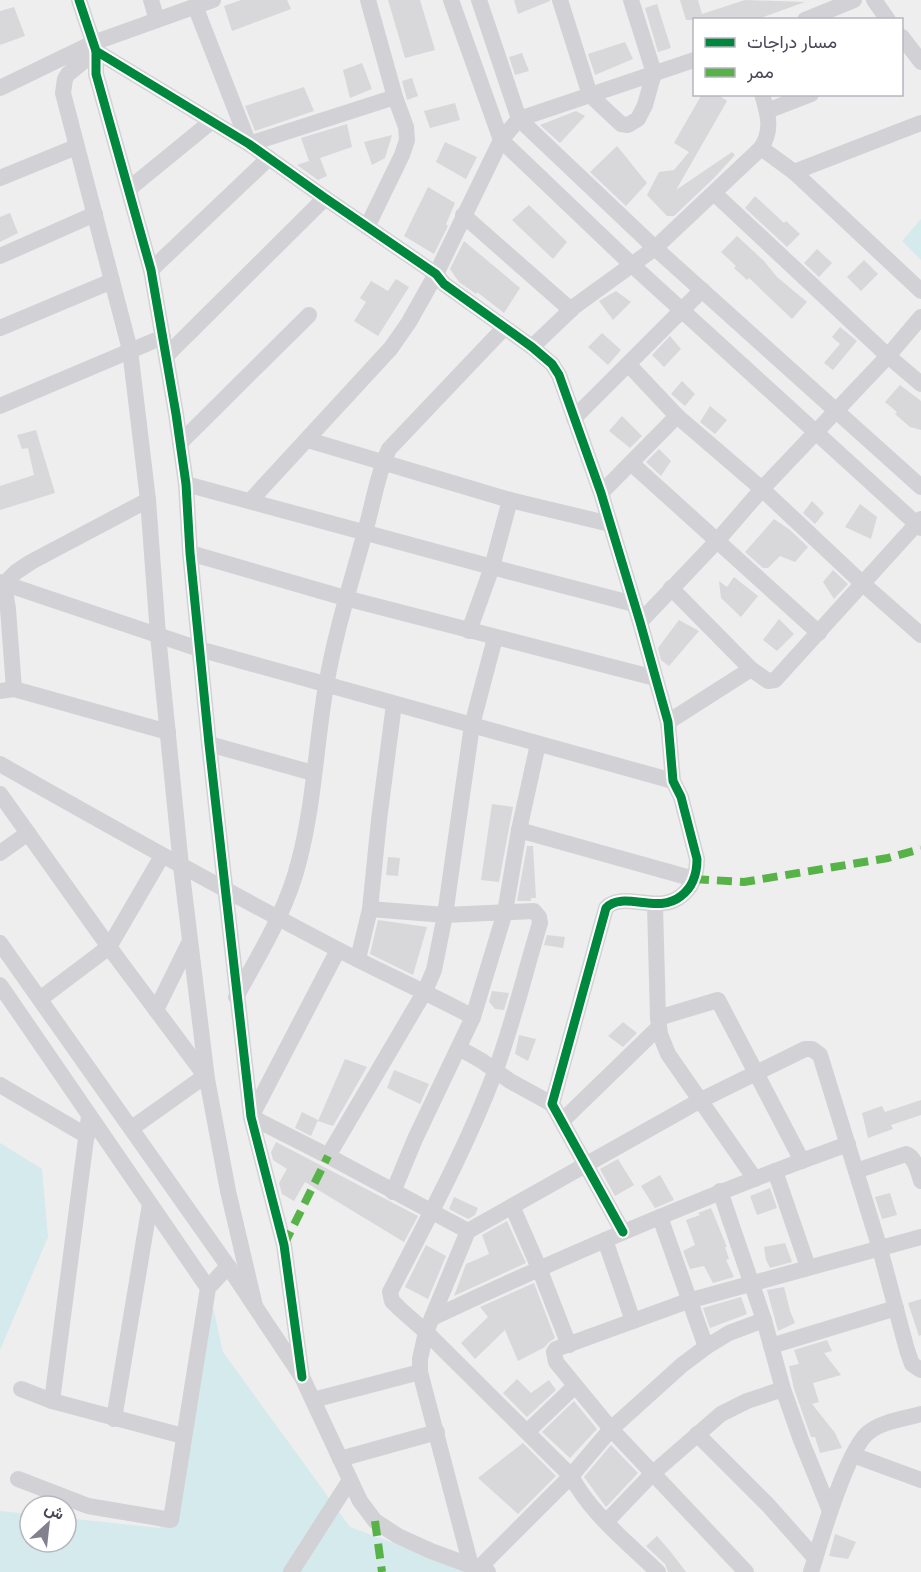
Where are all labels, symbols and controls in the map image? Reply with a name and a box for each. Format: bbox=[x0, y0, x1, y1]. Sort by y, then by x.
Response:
legend bbox=[693, 18, 903, 96]
text: مسار دراجات bbox=[747, 30, 837, 53]
text: ممر bbox=[746, 60, 774, 83]
north arrow bbox=[18, 1494, 78, 1554]
text: ش bbox=[42, 1497, 68, 1524]

